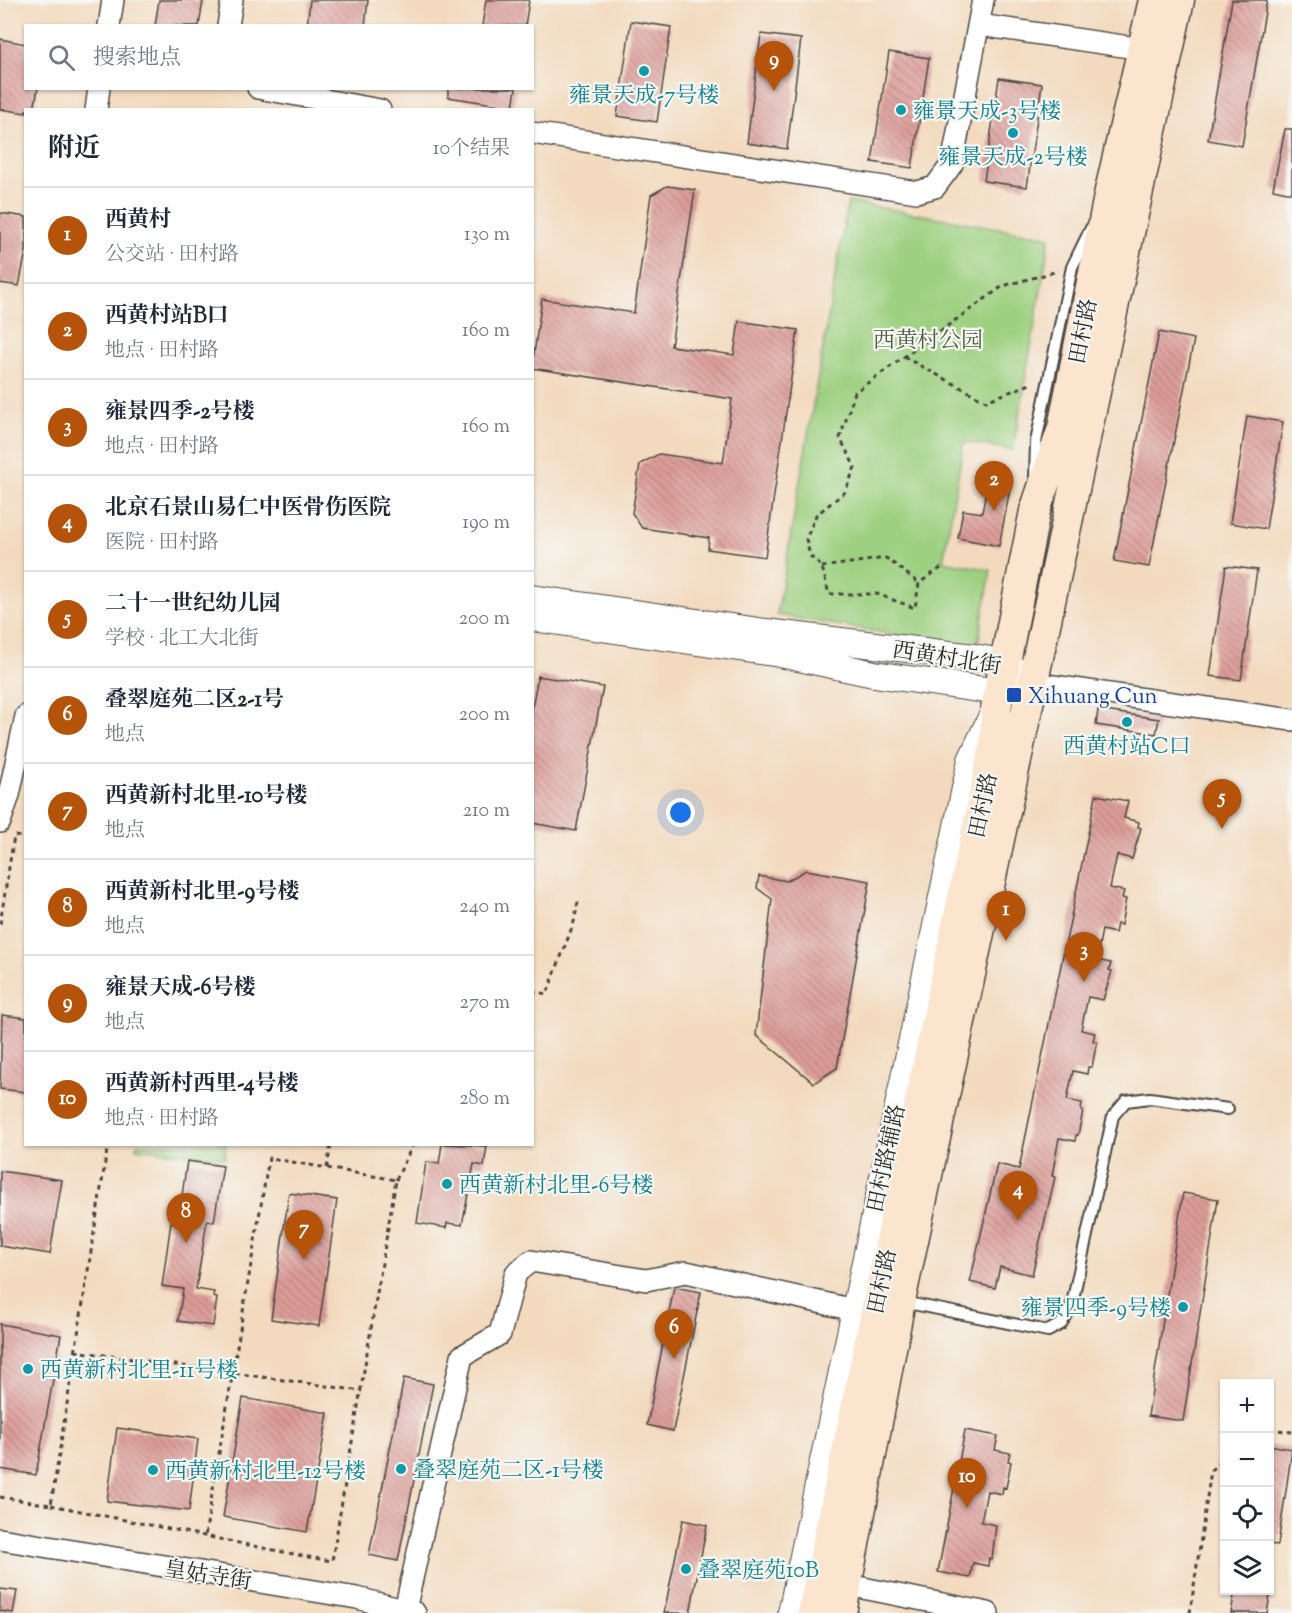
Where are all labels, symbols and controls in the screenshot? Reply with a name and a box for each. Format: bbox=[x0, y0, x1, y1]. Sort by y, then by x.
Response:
search box bbox=[24, 24, 534, 90]
icon: search bbox=[45, 41, 78, 74]
pin: 9 bbox=[754, 42, 794, 91]
text: 搜索地点 bbox=[93, 43, 181, 75]
marker: 雍景天成-7号楼 bbox=[637, 64, 651, 78]
place label: 雍景天成-7号楼 bbox=[569, 81, 719, 113]
place label: 雍景天成-3号楼 bbox=[913, 97, 1061, 129]
marker: 雍景天成-3号楼 bbox=[894, 103, 908, 117]
marker: 雍景天成-2号楼 bbox=[1006, 126, 1020, 140]
text: 附近 bbox=[48, 131, 100, 168]
text: 10个结果 bbox=[433, 135, 510, 164]
place label: 雍景天成-2号楼 bbox=[938, 143, 1088, 175]
text: 西黄村 bbox=[105, 205, 171, 237]
text: 1 bbox=[64, 221, 71, 250]
text: 130 m bbox=[464, 221, 510, 250]
text: 公交站 · 田村路 bbox=[105, 241, 239, 270]
street label: 田村路 bbox=[1063, 296, 1107, 367]
text: 西黄村站B口 bbox=[105, 301, 229, 333]
text: 2 bbox=[63, 317, 72, 346]
text: 160 m bbox=[462, 317, 510, 346]
park label: 西黄村公园 bbox=[873, 326, 983, 358]
text: 地点 · 田村路 bbox=[105, 337, 219, 366]
text: 雍景四季-2号楼 bbox=[105, 397, 255, 429]
text: 3 bbox=[63, 413, 72, 442]
text: 160 m bbox=[462, 413, 510, 442]
text: 地点 · 田村路 bbox=[105, 433, 219, 462]
pin: 2 bbox=[974, 462, 1014, 511]
text: 北京石景山易仁中医骨伤医院 bbox=[105, 493, 391, 525]
text: 4 bbox=[62, 509, 73, 538]
text: 190 m bbox=[462, 509, 510, 538]
text: 医院 · 田村路 bbox=[105, 529, 219, 558]
text: 二十一世纪幼儿园 bbox=[105, 589, 281, 621]
text: 5 bbox=[64, 605, 71, 634]
text: 200 m bbox=[459, 605, 510, 634]
text: 学校 · 北工大北街 bbox=[105, 625, 259, 654]
street label: 西黄村北街 bbox=[890, 636, 1003, 684]
place label: Xihuang Cun bbox=[1028, 682, 1158, 714]
text: 叠翠庭苑二区2-1号 bbox=[105, 685, 284, 717]
marker: Xihuang Cun bbox=[1005, 686, 1023, 704]
text: 6 bbox=[63, 701, 72, 730]
text: 200 m bbox=[459, 701, 510, 730]
marker: 西黄村站C口 bbox=[1120, 715, 1134, 729]
text: 地点 bbox=[105, 721, 145, 750]
place label: 西黄村站C口 bbox=[1063, 732, 1191, 764]
street label: 田村路 bbox=[962, 770, 1007, 841]
pin: 5 bbox=[1202, 780, 1242, 829]
text: 西黄新村北里-10号楼 bbox=[105, 781, 307, 813]
text: 7 bbox=[62, 797, 73, 826]
text: 210 m bbox=[463, 797, 510, 826]
your location bbox=[666, 798, 695, 827]
text: 地点 bbox=[105, 817, 145, 846]
text: 西黄新村北里-9号楼 bbox=[105, 877, 299, 909]
pin: 1 bbox=[986, 892, 1026, 941]
text: 8 bbox=[63, 893, 73, 922]
text: 240 m bbox=[459, 893, 510, 922]
text: 地点 bbox=[105, 913, 145, 942]
pin: 3 bbox=[1064, 932, 1104, 982]
text: 雍景天成-6号楼 bbox=[105, 973, 255, 1005]
text: 9 bbox=[63, 989, 72, 1018]
text: 270 m bbox=[460, 989, 510, 1018]
text: 地点 bbox=[105, 1009, 145, 1038]
text: 西黄新村西里-4号楼 bbox=[105, 1069, 299, 1101]
text: 10 bbox=[59, 1085, 76, 1114]
text: 280 m bbox=[459, 1085, 510, 1114]
street label: 田村路辅路 bbox=[861, 1101, 915, 1216]
text: 地点 · 田村路 bbox=[105, 1105, 219, 1134]
place label: 西黄新村北里-6号楼 bbox=[459, 1171, 653, 1203]
pin: 4 bbox=[998, 1172, 1038, 1221]
marker: 西黄新村北里-6号楼 bbox=[440, 1177, 454, 1191]
pin: 8 bbox=[166, 1194, 206, 1243]
pin: 7 bbox=[284, 1210, 324, 1260]
street label: 田村路 bbox=[861, 1246, 906, 1317]
place label: 雍景四季-9号楼 bbox=[1021, 1294, 1171, 1326]
marker: 雍景四季-9号楼 bbox=[1176, 1300, 1190, 1314]
pin: 6 bbox=[654, 1310, 694, 1359]
place label: 西黄新村北里-11号楼 bbox=[40, 1356, 238, 1388]
marker: 西黄新村北里-11号楼 bbox=[21, 1362, 35, 1376]
map controls bbox=[1220, 1379, 1274, 1595]
button: + bbox=[1220, 1379, 1274, 1433]
button: − bbox=[1220, 1433, 1274, 1487]
place label: 叠翠庭苑二区-1号楼 bbox=[413, 1456, 604, 1488]
place label: 西黄新村北里-12号楼 bbox=[165, 1457, 366, 1489]
pin: 10 bbox=[948, 1458, 986, 1508]
marker: 叠翠庭苑二区-1号楼 bbox=[394, 1462, 408, 1476]
marker: 西黄新村北里-12号楼 bbox=[146, 1463, 160, 1477]
button: locate bbox=[1220, 1487, 1274, 1541]
button: layers bbox=[1220, 1541, 1274, 1595]
street label: 皇姑寺街 bbox=[162, 1554, 253, 1600]
place label: 叠翠庭苑10B bbox=[698, 1556, 819, 1588]
marker: 叠翠庭苑10B bbox=[679, 1562, 693, 1576]

